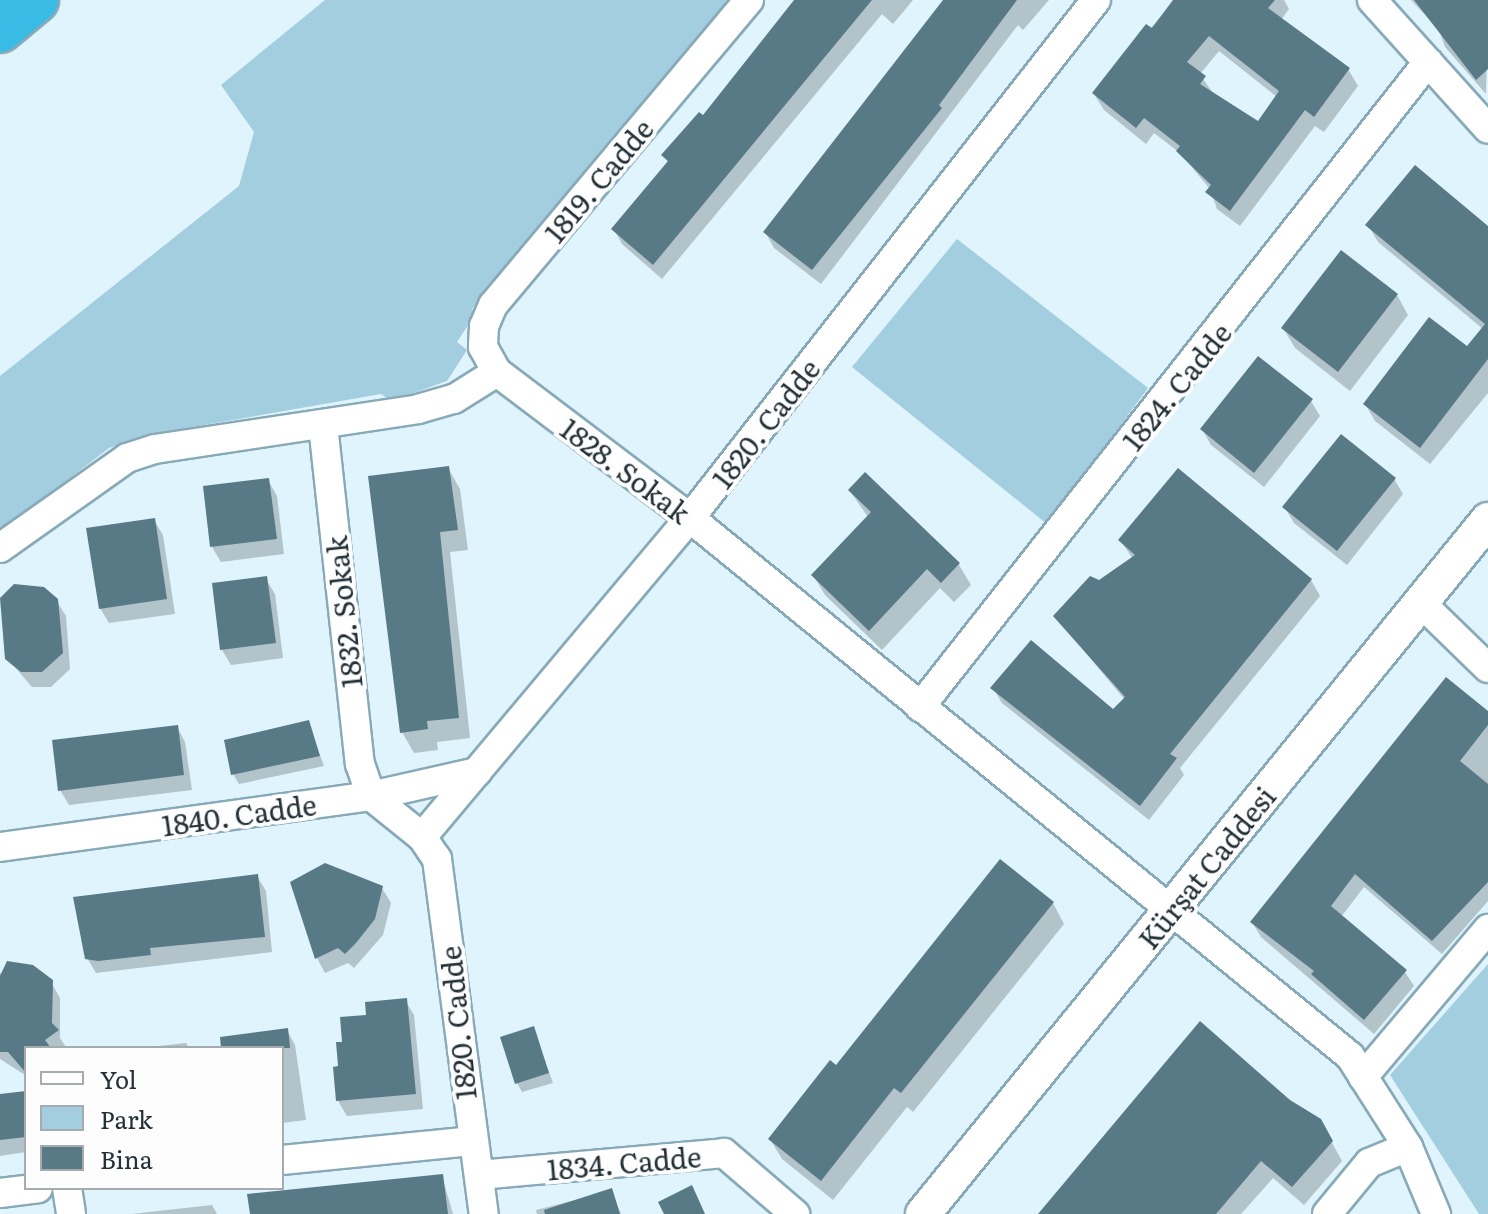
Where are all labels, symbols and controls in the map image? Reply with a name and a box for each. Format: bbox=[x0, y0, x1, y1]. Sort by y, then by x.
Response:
street label: 1819. Cadde bbox=[537, 112, 659, 248]
street label: 1824. Cadde bbox=[1115, 316, 1237, 456]
street label: 1820. Cadde bbox=[704, 352, 826, 494]
street label: 1828. Sokak bbox=[555, 411, 697, 529]
street label: 1832. Sokak bbox=[318, 535, 368, 689]
street label: Kürşat Caddesi bbox=[1130, 779, 1282, 955]
street label: 1840. Cadde bbox=[160, 787, 318, 841]
street label: 1820. Cadde bbox=[432, 945, 482, 1101]
legend bbox=[24, 1046, 284, 1190]
text: Yol bbox=[100, 1061, 137, 1096]
text: Park bbox=[100, 1101, 153, 1136]
street label: 1834. Cadde bbox=[545, 1139, 703, 1185]
text: Bina bbox=[100, 1141, 153, 1176]

